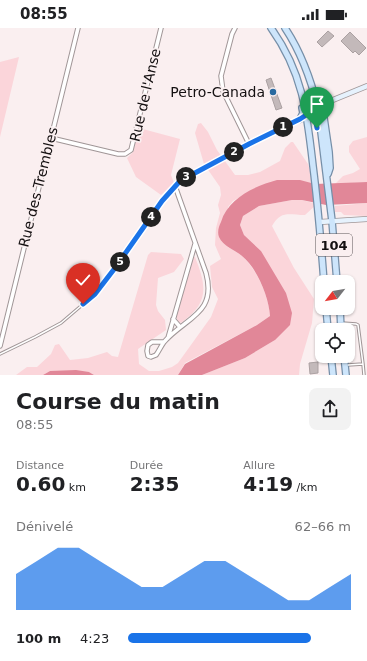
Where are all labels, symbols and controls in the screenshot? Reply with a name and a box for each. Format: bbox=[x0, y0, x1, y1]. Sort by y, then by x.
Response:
text: 08:55 bbox=[20, 5, 68, 23]
street label: Rue de l'Anse bbox=[127, 47, 163, 143]
place label: Petro-Canada bbox=[170, 84, 265, 100]
marker: Petro-Canada bbox=[268, 87, 278, 97]
pin bbox=[300, 87, 334, 128]
icon: arrive bbox=[306, 93, 328, 115]
pin: 1 bbox=[273, 117, 293, 137]
text: 1 bbox=[279, 120, 287, 133]
street label: Rue des Trembles bbox=[15, 125, 61, 249]
pin: 2 bbox=[224, 142, 244, 162]
text: 2 bbox=[230, 145, 238, 158]
pin: 3 bbox=[176, 167, 196, 187]
text: 3 bbox=[182, 170, 190, 183]
pin: 4 bbox=[141, 207, 161, 227]
text: 4 bbox=[147, 210, 155, 223]
road number: 104 bbox=[316, 234, 352, 256]
pin: 5 bbox=[110, 252, 130, 272]
text: 5 bbox=[116, 255, 124, 268]
pin bbox=[66, 263, 100, 304]
icon: check bbox=[72, 269, 94, 291]
north arrow bbox=[315, 275, 355, 315]
map controls bbox=[315, 275, 355, 363]
button: locate bbox=[315, 323, 355, 363]
button: share bbox=[309, 388, 351, 430]
text: Course du matin bbox=[16, 389, 220, 414]
text: 08:55 bbox=[16, 417, 53, 432]
text: Distance bbox=[16, 459, 64, 472]
text: Durée bbox=[130, 459, 163, 472]
text: Allure bbox=[243, 459, 275, 472]
text: 0.60 bbox=[16, 472, 65, 496]
text: 2:35 bbox=[130, 472, 179, 496]
text: 4:19 bbox=[243, 472, 293, 496]
text: km bbox=[65, 481, 86, 494]
text: /km bbox=[293, 481, 317, 494]
text: Dénivelé bbox=[16, 519, 73, 534]
text: 62–66 m bbox=[295, 519, 351, 534]
text: 100 m bbox=[16, 631, 61, 646]
text: 4:23 bbox=[80, 631, 109, 646]

